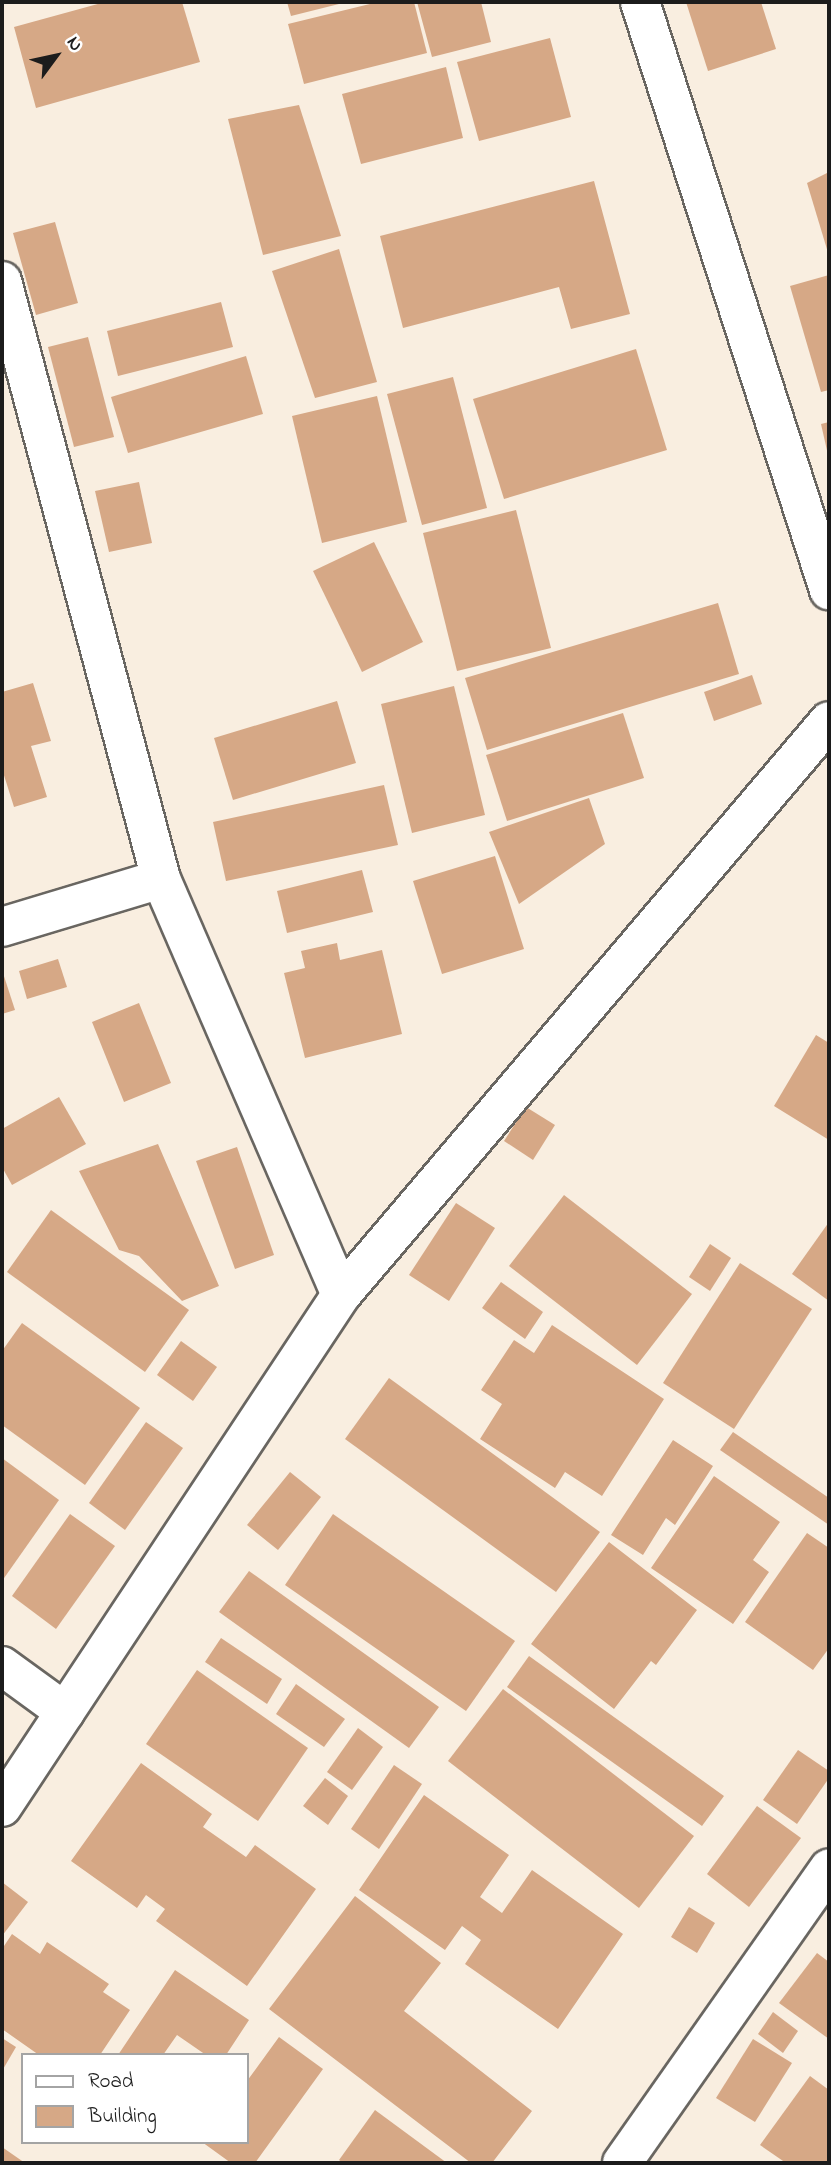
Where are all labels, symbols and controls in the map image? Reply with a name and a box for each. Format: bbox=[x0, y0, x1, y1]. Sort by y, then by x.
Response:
north arrow bbox=[21, 21, 91, 91]
text: N bbox=[59, 32, 89, 57]
legend bbox=[21, 2053, 248, 2144]
text: Road bbox=[88, 2067, 134, 2097]
text: Building bbox=[88, 2102, 157, 2132]

